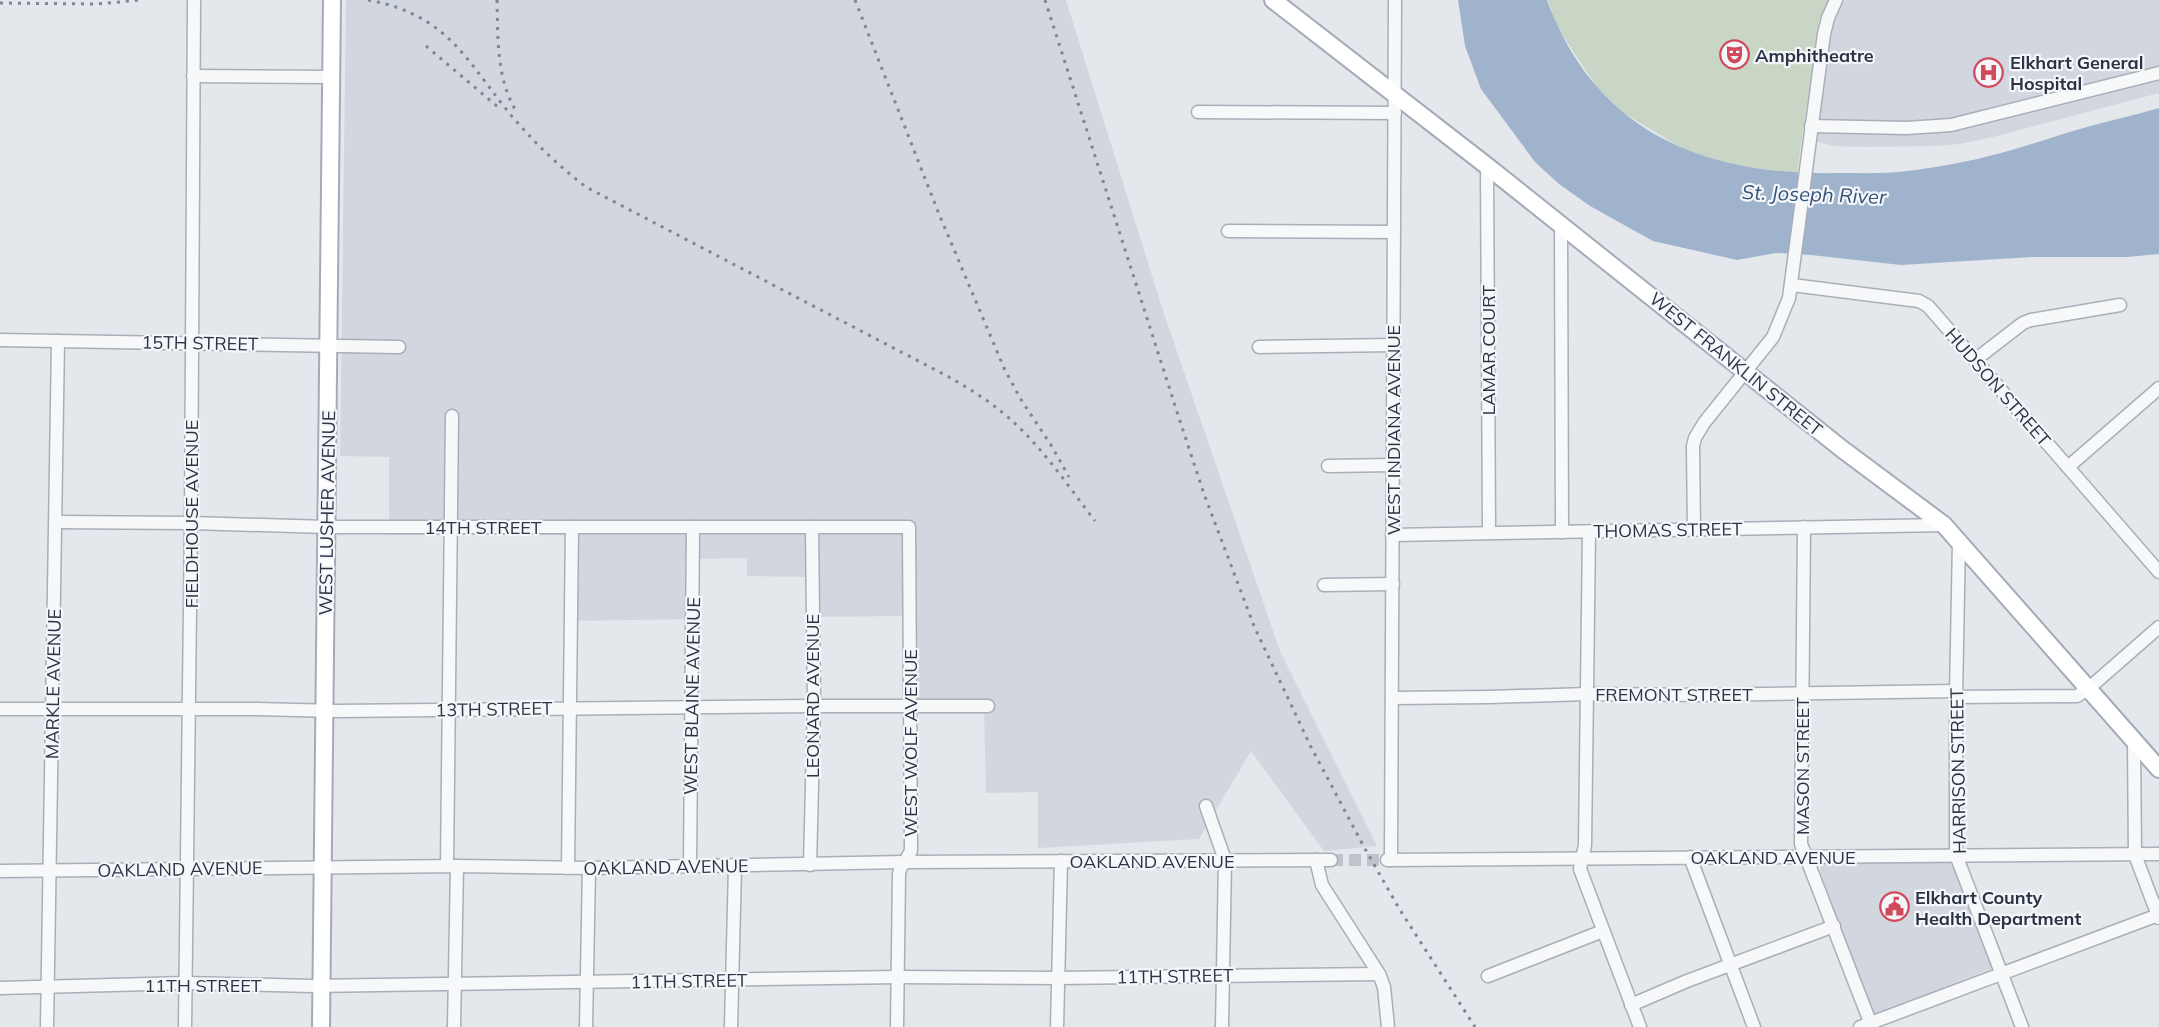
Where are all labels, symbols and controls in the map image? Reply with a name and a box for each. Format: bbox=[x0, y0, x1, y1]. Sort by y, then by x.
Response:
theatre icon: Amphitheatre bbox=[1718, 39, 1750, 71]
place label: Amphitheatre bbox=[1755, 44, 1874, 67]
place label: Elkhart General Hospital bbox=[2010, 51, 2143, 95]
hospital icon: Elkhart General Hospital bbox=[1973, 56, 2005, 88]
water label: St. Joseph River bbox=[1741, 179, 1887, 209]
street label: LAMAR COURT bbox=[1477, 285, 1500, 415]
street label: WEST FRANKLIN STREET bbox=[1645, 287, 1827, 441]
street label: HUDSON STREET bbox=[1940, 323, 2056, 451]
street label: WEST INDIANA AVENUE bbox=[1382, 325, 1405, 535]
street label: 15TH STREET bbox=[141, 330, 259, 356]
street label: WEST LUSHER AVENUE bbox=[314, 410, 340, 616]
street label: FIELDHOUSE AVENUE bbox=[180, 420, 203, 608]
street label: 14TH STREET bbox=[424, 516, 542, 539]
street label: THOMAS STREET bbox=[1593, 517, 1743, 543]
street label: WEST BLAINE AVENUE bbox=[679, 597, 705, 795]
street label: MARKLE AVENUE bbox=[40, 609, 66, 759]
street label: LEONARD AVENUE bbox=[801, 614, 824, 778]
street label: WEST WOLF AVENUE bbox=[899, 649, 922, 837]
street label: FREMONT STREET bbox=[1595, 683, 1753, 706]
street label: HARRISON STREET bbox=[1945, 688, 1971, 854]
street label: 13TH STREET bbox=[435, 696, 553, 722]
street label: MASON STREET bbox=[1791, 697, 1814, 835]
street label: OAKLAND AVENUE bbox=[1690, 846, 1856, 869]
street label: OAKLAND AVENUE bbox=[1069, 850, 1235, 873]
street label: OAKLAND AVENUE bbox=[583, 854, 749, 880]
street label: OAKLAND AVENUE bbox=[97, 856, 263, 882]
place label: Elkhart County Health Department bbox=[1915, 886, 2081, 930]
public building icon: Elkhart County Health Department bbox=[1878, 891, 1910, 923]
street label: 11TH STREET bbox=[1116, 963, 1234, 989]
street label: 11TH STREET bbox=[630, 968, 748, 994]
street label: 11TH STREET bbox=[144, 974, 262, 997]

